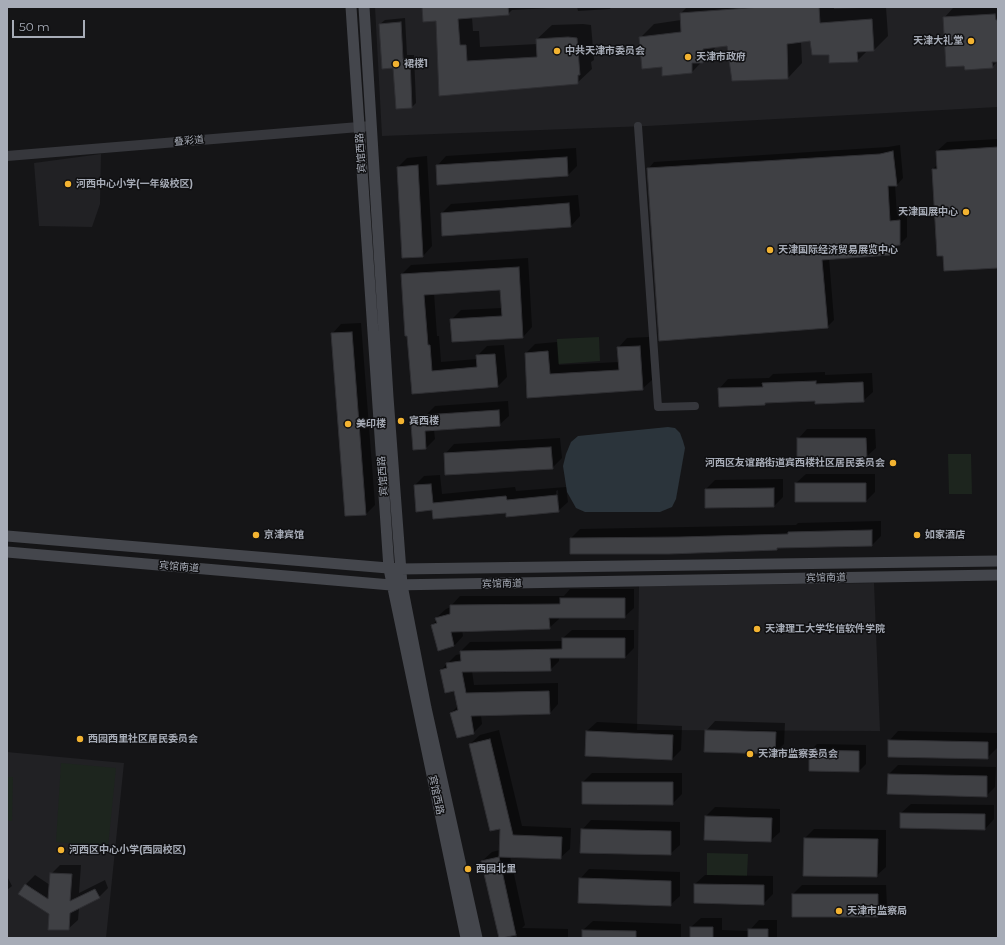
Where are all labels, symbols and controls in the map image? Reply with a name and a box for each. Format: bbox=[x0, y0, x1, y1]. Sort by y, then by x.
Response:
scale bar bbox=[14, 12, 87, 38]
text: 50 m bbox=[19, 19, 50, 34]
place label: 天津大礼堂 bbox=[913, 35, 963, 47]
marker: 天津大礼堂 bbox=[966, 36, 976, 46]
place label: 中共天津市委员会 bbox=[565, 45, 645, 57]
marker: 中共天津市委员会 bbox=[552, 46, 562, 56]
place label: 天津市政府 bbox=[696, 51, 746, 63]
marker: 天津市政府 bbox=[683, 52, 693, 62]
place label: 裙楼1 bbox=[404, 58, 428, 70]
marker: 裙楼1 bbox=[391, 59, 401, 69]
street label: 宾馆西路 bbox=[354, 133, 368, 173]
street label: 叠彩道 bbox=[174, 134, 204, 148]
place label: 河西中心小学(一年级校区) bbox=[76, 178, 193, 190]
marker: 河西中心小学(一年级校区) bbox=[63, 179, 73, 189]
place label: 天津国展中心 bbox=[898, 206, 958, 218]
marker: 天津国展中心 bbox=[961, 207, 971, 217]
place label: 天津国际经济贸易展览中心 bbox=[778, 244, 898, 256]
marker: 天津国际经济贸易展览中心 bbox=[765, 245, 775, 255]
place label: 宾西楼 bbox=[409, 415, 439, 427]
marker: 宾西楼 bbox=[396, 416, 406, 426]
place label: 美印楼 bbox=[356, 418, 386, 430]
marker: 美印楼 bbox=[343, 419, 353, 429]
street label: 宾馆西路 bbox=[376, 456, 390, 496]
place label: 河西区友谊路街道宾西楼社区居民委员会 bbox=[705, 457, 885, 469]
marker: 河西区友谊路街道宾西楼社区居民委员会 bbox=[888, 458, 898, 468]
place label: 京津宾馆 bbox=[264, 529, 304, 541]
place label: 如家酒店 bbox=[925, 529, 965, 541]
marker: 京津宾馆 bbox=[251, 530, 261, 540]
marker: 如家酒店 bbox=[912, 530, 922, 540]
street label: 宾馆南道 bbox=[159, 559, 199, 575]
street label: 宾馆南道 bbox=[806, 572, 846, 584]
street label: 宾馆南道 bbox=[482, 578, 522, 590]
place label: 天津理工大学华信软件学院 bbox=[765, 623, 885, 635]
marker: 天津理工大学华信软件学院 bbox=[752, 624, 762, 634]
place label: 西园西里社区居民委员会 bbox=[88, 733, 198, 745]
marker: 西园西里社区居民委员会 bbox=[75, 734, 85, 744]
place label: 天津市监察委员会 bbox=[758, 748, 838, 760]
marker: 天津市监察委员会 bbox=[745, 749, 755, 759]
street label: 宾馆西路 bbox=[426, 774, 446, 816]
place label: 河西区中心小学(西园校区) bbox=[69, 844, 186, 856]
marker: 河西区中心小学(西园校区) bbox=[56, 845, 66, 855]
place label: 西园北里 bbox=[476, 863, 516, 875]
marker: 西园北里 bbox=[463, 864, 473, 874]
place label: 天津市监察局 bbox=[847, 905, 907, 917]
marker: 天津市监察局 bbox=[834, 906, 844, 916]

